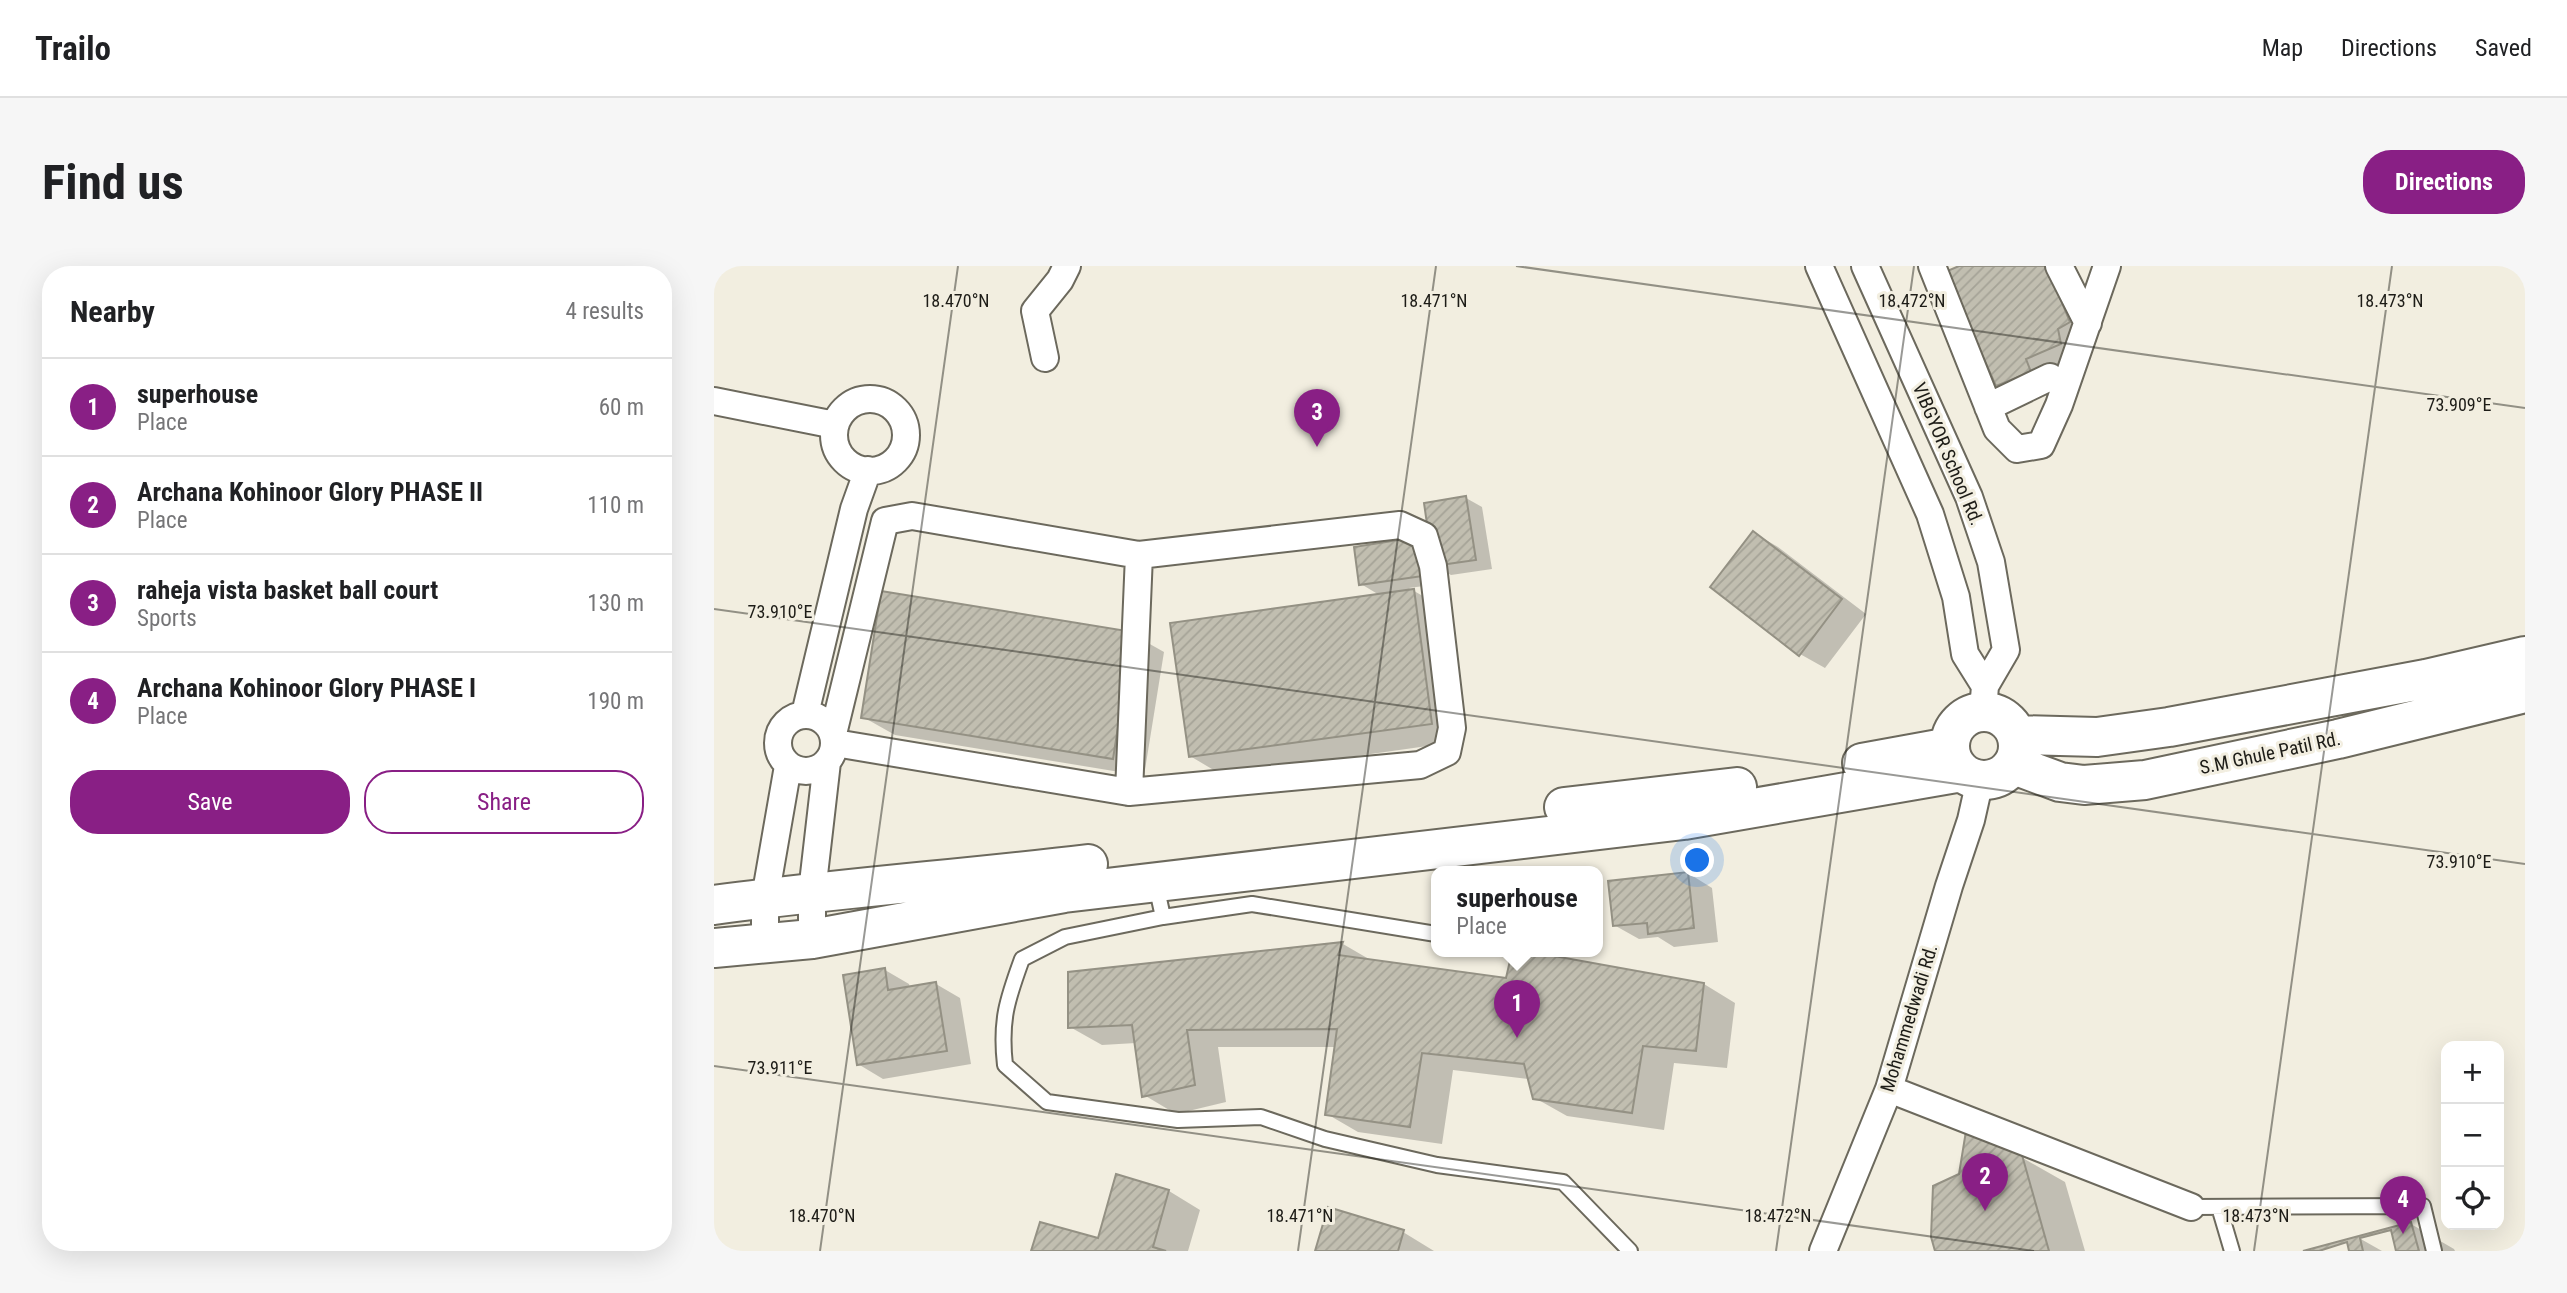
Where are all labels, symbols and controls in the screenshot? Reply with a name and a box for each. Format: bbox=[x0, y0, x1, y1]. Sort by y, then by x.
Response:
text: Trailo bbox=[35, 29, 111, 68]
text: Map bbox=[2262, 34, 2303, 62]
text: Directions bbox=[2341, 34, 2437, 62]
text: Saved bbox=[2475, 34, 2532, 62]
button: Directions bbox=[2363, 150, 2525, 214]
text: Find us bbox=[42, 154, 184, 211]
text: 18.470°N bbox=[922, 290, 990, 311]
text: 18.471°N bbox=[1400, 290, 1468, 311]
text: 18.472°N bbox=[1878, 290, 1946, 311]
text: 18.473°N bbox=[2356, 290, 2424, 311]
text: Nearby bbox=[70, 294, 155, 329]
text: 4 results bbox=[566, 298, 644, 325]
text: superhouse bbox=[137, 379, 258, 409]
street label: VIBGYOR School Rd. bbox=[1908, 379, 1988, 529]
pin: 3 bbox=[1294, 389, 1340, 447]
text: 1 bbox=[87, 394, 99, 421]
text: 60 m bbox=[599, 394, 644, 421]
text: 73.909°E bbox=[2427, 394, 2491, 415]
text: Place bbox=[137, 409, 187, 436]
text: Archana Kohinoor Glory PHASE II bbox=[137, 477, 483, 507]
text: 2 bbox=[87, 492, 99, 519]
text: 110 m bbox=[587, 492, 644, 519]
text: Place bbox=[137, 507, 187, 534]
text: raheja vista basket ball court bbox=[137, 575, 438, 605]
text: 3 bbox=[87, 590, 99, 617]
text: 130 m bbox=[587, 590, 644, 617]
text: 73.910°E bbox=[748, 601, 812, 622]
text: Sports bbox=[137, 605, 197, 632]
text: Archana Kohinoor Glory PHASE I bbox=[137, 673, 476, 703]
text: 4 bbox=[87, 688, 99, 715]
text: 190 m bbox=[587, 688, 644, 715]
text: Place bbox=[137, 703, 187, 730]
street label: S.M Ghule Patil Rd. bbox=[2197, 727, 2343, 779]
button: Save bbox=[70, 770, 350, 834]
button: Share bbox=[364, 770, 644, 834]
your location bbox=[1680, 843, 1714, 877]
text: 73.910°E bbox=[2427, 851, 2491, 872]
popup bbox=[1431, 866, 1603, 957]
text: superhouse bbox=[1456, 883, 1578, 913]
text: Place bbox=[1456, 913, 1507, 940]
street label: Mohammedwadi Rd. bbox=[1876, 941, 1942, 1095]
pin: 1 bbox=[1494, 980, 1540, 1038]
map controls bbox=[2441, 1041, 2504, 1230]
button: + bbox=[2441, 1041, 2504, 1104]
text: 73.911°E bbox=[748, 1057, 812, 1078]
button: − bbox=[2441, 1104, 2504, 1167]
pin: 2 bbox=[1962, 1153, 2008, 1211]
button: locate bbox=[2441, 1167, 2504, 1230]
pin: 4 bbox=[2380, 1176, 2426, 1234]
text: 18.470°N bbox=[788, 1205, 856, 1226]
text: 18.471°N bbox=[1266, 1205, 1334, 1226]
text: 18.472°N bbox=[1744, 1205, 1812, 1226]
text: 18.473°N bbox=[2222, 1205, 2290, 1226]

